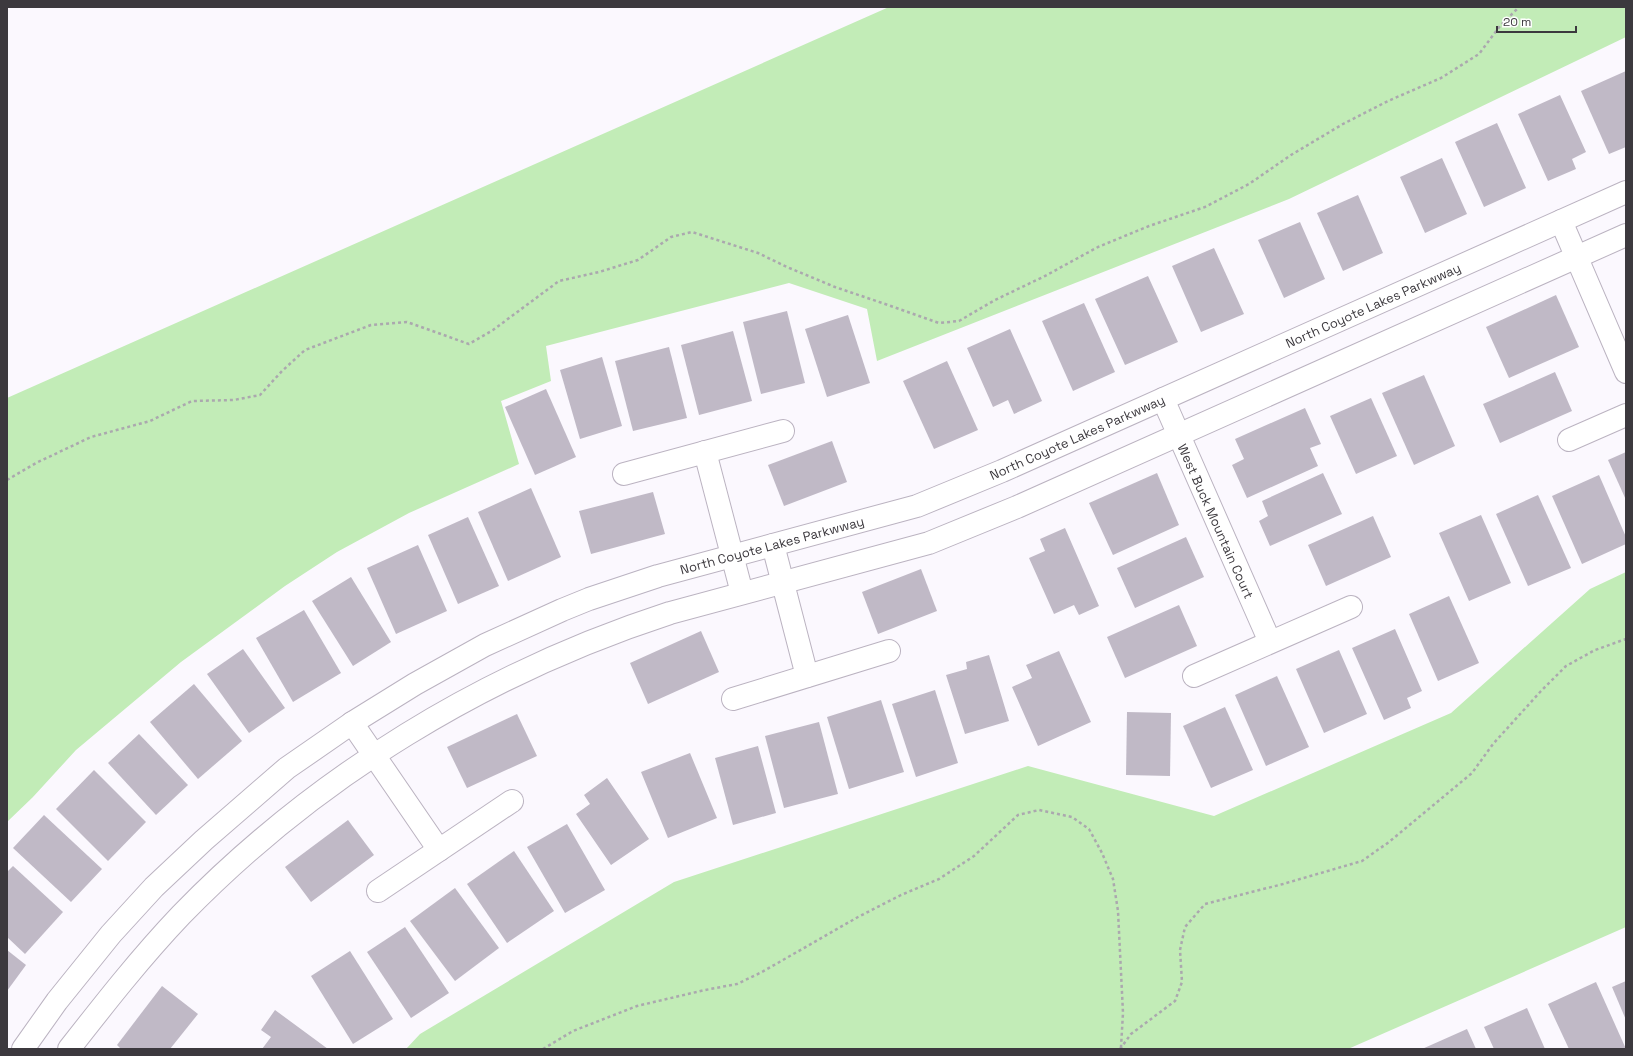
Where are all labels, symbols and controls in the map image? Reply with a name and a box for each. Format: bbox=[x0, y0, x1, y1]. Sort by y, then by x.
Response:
scale bar bbox=[1497, 8, 1576, 34]
text: 20 m bbox=[1503, 14, 1531, 30]
street label: North Coyote Lakes Parkwway bbox=[1283, 259, 1463, 352]
street label: North Coyote Lakes Parkwway bbox=[987, 391, 1167, 484]
street label: West Buck Mountain Court bbox=[1174, 441, 1257, 601]
street label: North Coyote Lakes Parkwway bbox=[678, 513, 866, 578]

